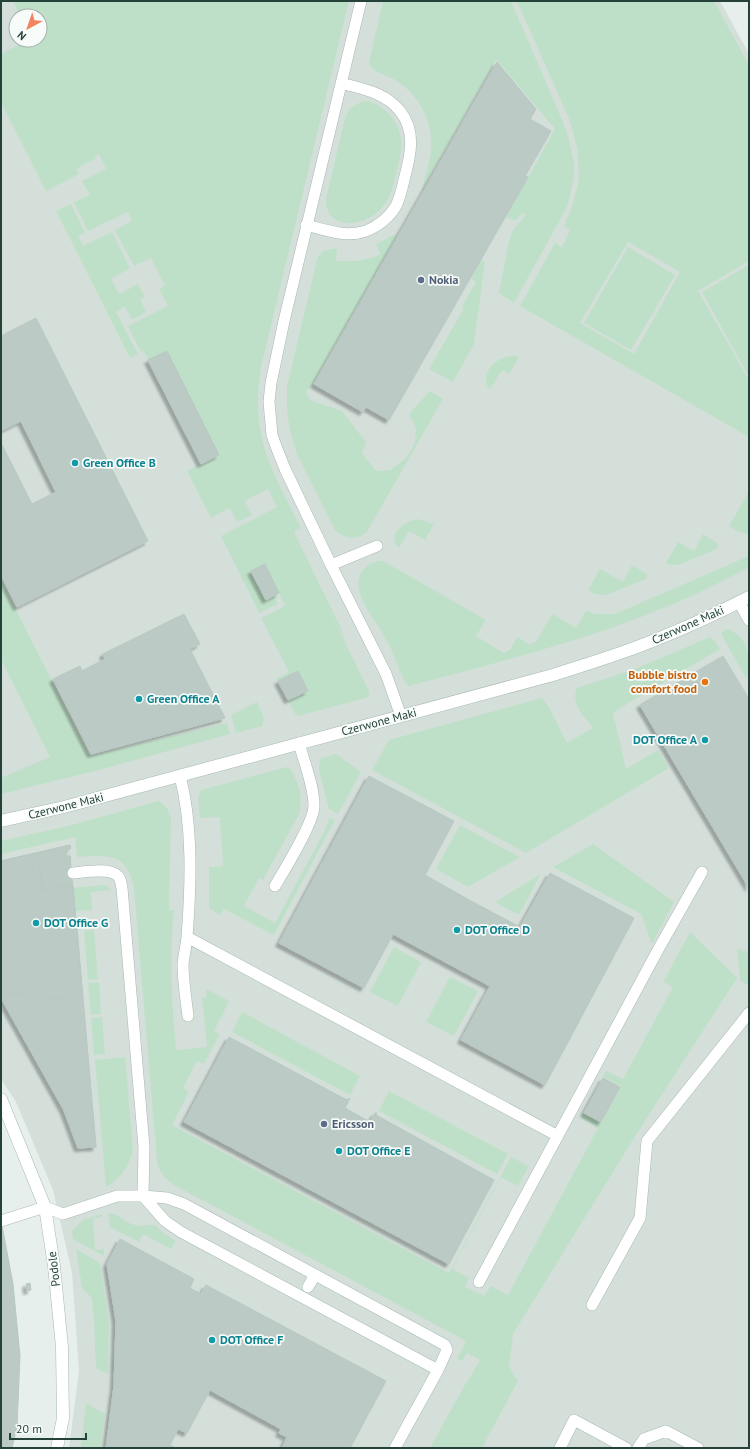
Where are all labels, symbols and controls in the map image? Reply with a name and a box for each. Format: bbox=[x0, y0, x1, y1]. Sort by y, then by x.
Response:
north arrow bbox=[8, 8, 48, 48]
text: N bbox=[14, 28, 29, 43]
place label: Nokia bbox=[429, 272, 458, 287]
marker: Nokia bbox=[416, 275, 426, 285]
place label: Green Office B bbox=[83, 455, 156, 470]
marker: Green Office B bbox=[70, 458, 80, 468]
street label: Czerwone Maki bbox=[649, 602, 726, 647]
place label: Bubble bistro comfort food bbox=[628, 667, 698, 696]
marker: Bubble bistro comfort food bbox=[700, 677, 710, 687]
place label: Green Office A bbox=[147, 691, 220, 706]
marker: Green Office A bbox=[134, 694, 144, 704]
street label: Czerwone Maki bbox=[340, 704, 418, 739]
place label: DOT Office A bbox=[633, 732, 698, 747]
marker: DOT Office A bbox=[700, 735, 710, 745]
street label: Czerwone Maki bbox=[27, 789, 105, 822]
place label: DOT Office G bbox=[44, 915, 108, 930]
marker: DOT Office G bbox=[31, 918, 41, 928]
place label: DOT Office D bbox=[465, 922, 530, 937]
marker: DOT Office D bbox=[452, 925, 462, 935]
place label: Ericsson bbox=[332, 1116, 374, 1131]
marker: Ericsson bbox=[319, 1119, 329, 1129]
place label: DOT Office E bbox=[347, 1143, 410, 1158]
marker: DOT Office E bbox=[334, 1146, 344, 1156]
street label: Podole bbox=[44, 1251, 63, 1287]
place label: DOT Office F bbox=[220, 1332, 283, 1347]
marker: DOT Office F bbox=[207, 1335, 217, 1345]
scale bar bbox=[10, 1415, 86, 1441]
text: 20 m bbox=[16, 1421, 42, 1436]

